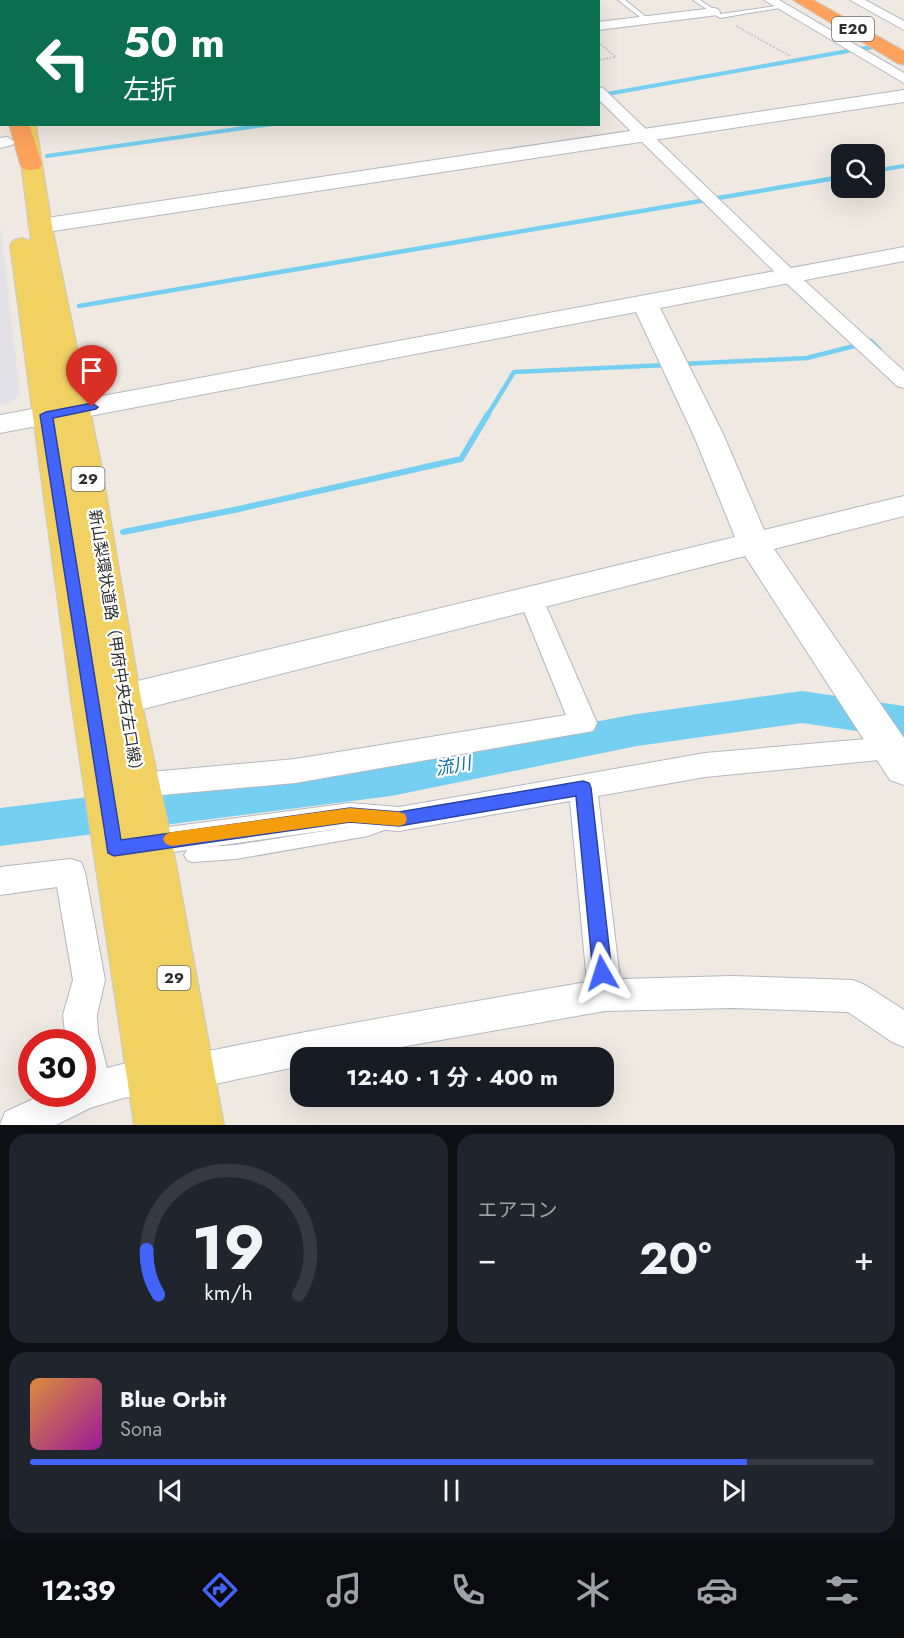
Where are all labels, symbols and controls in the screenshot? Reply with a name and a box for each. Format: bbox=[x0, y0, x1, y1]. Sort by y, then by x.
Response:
text: 50 m bbox=[123, 12, 225, 73]
road number: E20 bbox=[832, 17, 874, 41]
icon: left bbox=[24, 24, 102, 102]
text: 左折 bbox=[123, 70, 177, 109]
map controls bbox=[831, 144, 885, 198]
button: search bbox=[831, 144, 885, 198]
pin bbox=[66, 345, 117, 407]
icon: arrive bbox=[75, 354, 108, 387]
road number: 29 bbox=[72, 467, 104, 491]
street label: 新山梨環状道路（甲府中央右左口線） bbox=[83, 508, 149, 780]
water label: 流川 bbox=[433, 749, 475, 782]
position arrow bbox=[570, 941, 634, 1005]
road number: 29 bbox=[158, 966, 190, 990]
speed limit sign: 30 bbox=[18, 1029, 96, 1107]
text: 12:40 · 1 分 · 400 m bbox=[346, 1061, 558, 1093]
text: エアコン bbox=[478, 1196, 558, 1225]
text: 19 bbox=[191, 1202, 265, 1292]
text: 20° bbox=[639, 1226, 712, 1291]
text: − bbox=[478, 1235, 497, 1282]
text: + bbox=[854, 1235, 874, 1282]
text: km/h bbox=[204, 1278, 252, 1309]
text: Blue Orbit bbox=[120, 1383, 226, 1415]
text: Sona bbox=[120, 1415, 162, 1444]
icon: previous bbox=[154, 1474, 187, 1507]
icon: pause bbox=[435, 1474, 468, 1507]
icon: next bbox=[717, 1474, 750, 1507]
icon: directions bbox=[199, 1569, 241, 1611]
icon: music bbox=[323, 1569, 365, 1611]
icon: phone bbox=[447, 1569, 489, 1611]
icon: climate bbox=[572, 1569, 614, 1611]
icon: car bbox=[696, 1569, 738, 1611]
icon: filters bbox=[821, 1569, 863, 1611]
text: 12:39 bbox=[41, 1571, 116, 1610]

